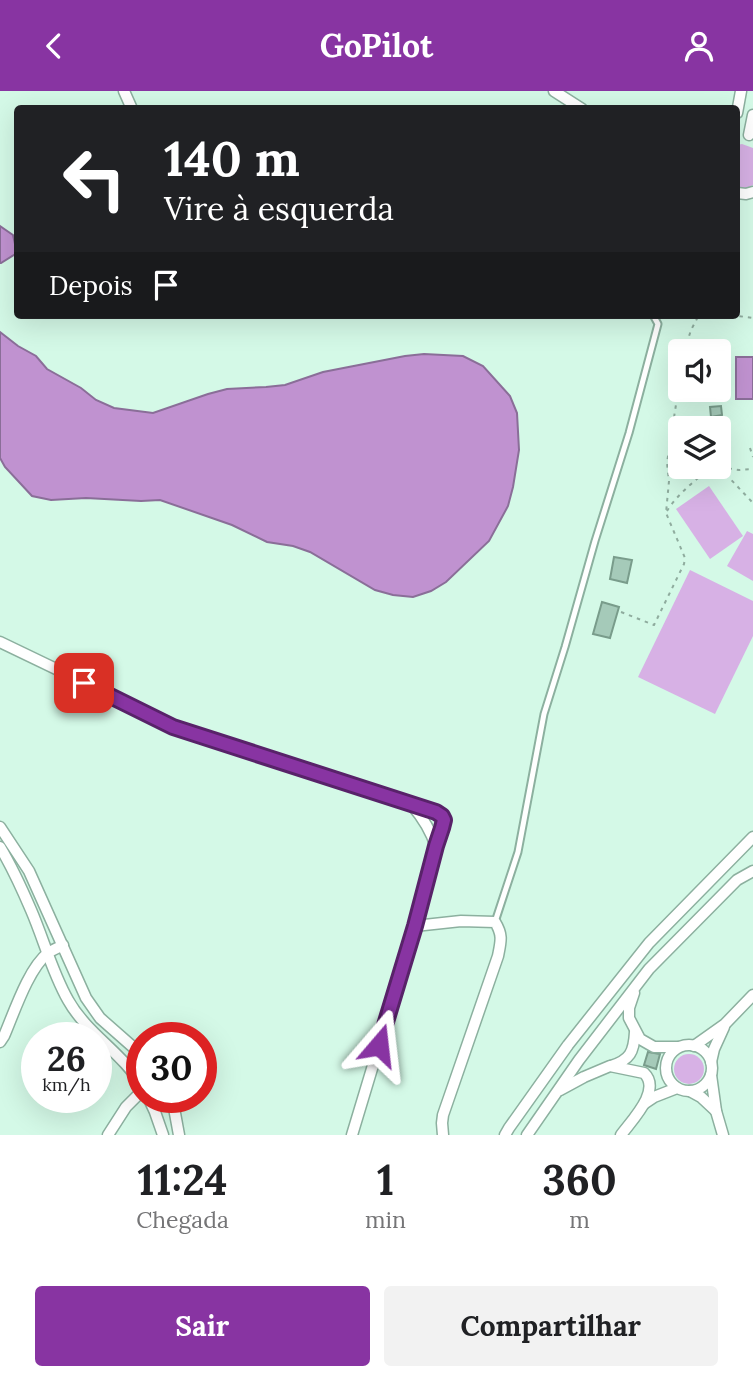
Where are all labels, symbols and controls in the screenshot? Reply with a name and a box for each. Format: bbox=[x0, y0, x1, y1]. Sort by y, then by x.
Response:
text: GoPilot bbox=[320, 25, 433, 66]
icon: back bbox=[35, 27, 73, 65]
icon: person bbox=[680, 27, 718, 65]
text: 140 m bbox=[164, 127, 300, 189]
icon: left bbox=[49, 133, 140, 224]
text: Vire à esquerda bbox=[164, 188, 394, 229]
icon: arrive bbox=[147, 266, 185, 304]
text: Depois bbox=[49, 269, 133, 302]
map controls bbox=[668, 339, 731, 479]
button: sound bbox=[668, 339, 731, 402]
button: layers bbox=[668, 416, 731, 479]
pin bbox=[54, 653, 114, 713]
icon: arrive bbox=[65, 664, 103, 702]
position arrow bbox=[342, 1008, 416, 1082]
speed limit sign: 30 bbox=[126, 1022, 217, 1113]
text: 26 bbox=[47, 1036, 86, 1081]
text: km/h bbox=[42, 1073, 91, 1096]
text: 11:24 bbox=[138, 1153, 228, 1207]
text: 1 bbox=[377, 1153, 394, 1207]
text: 360 bbox=[542, 1153, 617, 1207]
text: Chegada bbox=[136, 1205, 229, 1234]
text: min bbox=[365, 1205, 406, 1234]
text: m bbox=[569, 1205, 590, 1234]
button: Sair bbox=[35, 1286, 370, 1366]
button: Compartilhar bbox=[384, 1286, 718, 1366]

